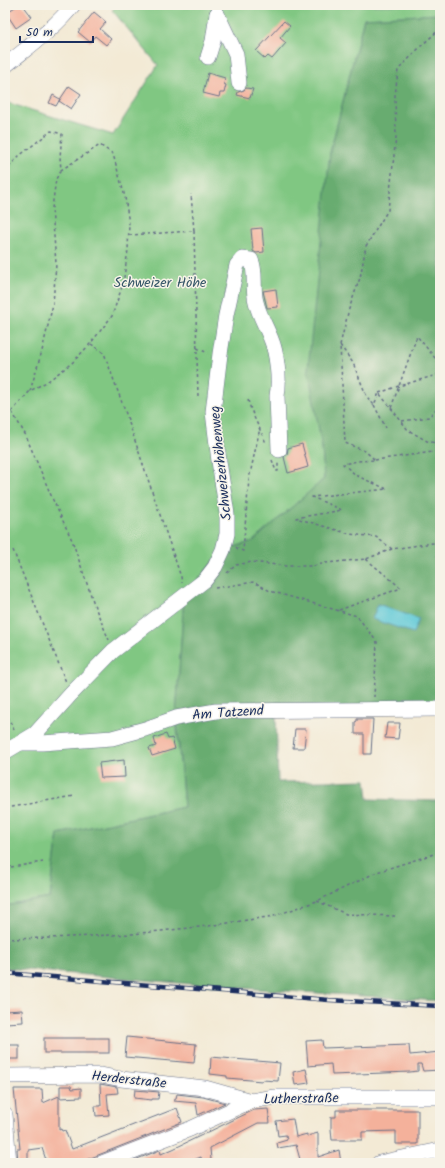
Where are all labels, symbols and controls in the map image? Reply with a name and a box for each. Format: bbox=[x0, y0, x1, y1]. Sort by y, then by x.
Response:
scale bar bbox=[20, 18, 93, 44]
text: 50 m bbox=[26, 23, 53, 42]
park label: Schweizer Höhe bbox=[114, 272, 207, 294]
street label: Schweizerhöhenweg bbox=[204, 405, 238, 521]
street label: Am Tatzend bbox=[191, 699, 266, 726]
street label: Herderstraße bbox=[90, 1065, 168, 1095]
street label: Lutherstraße bbox=[263, 1087, 340, 1111]

